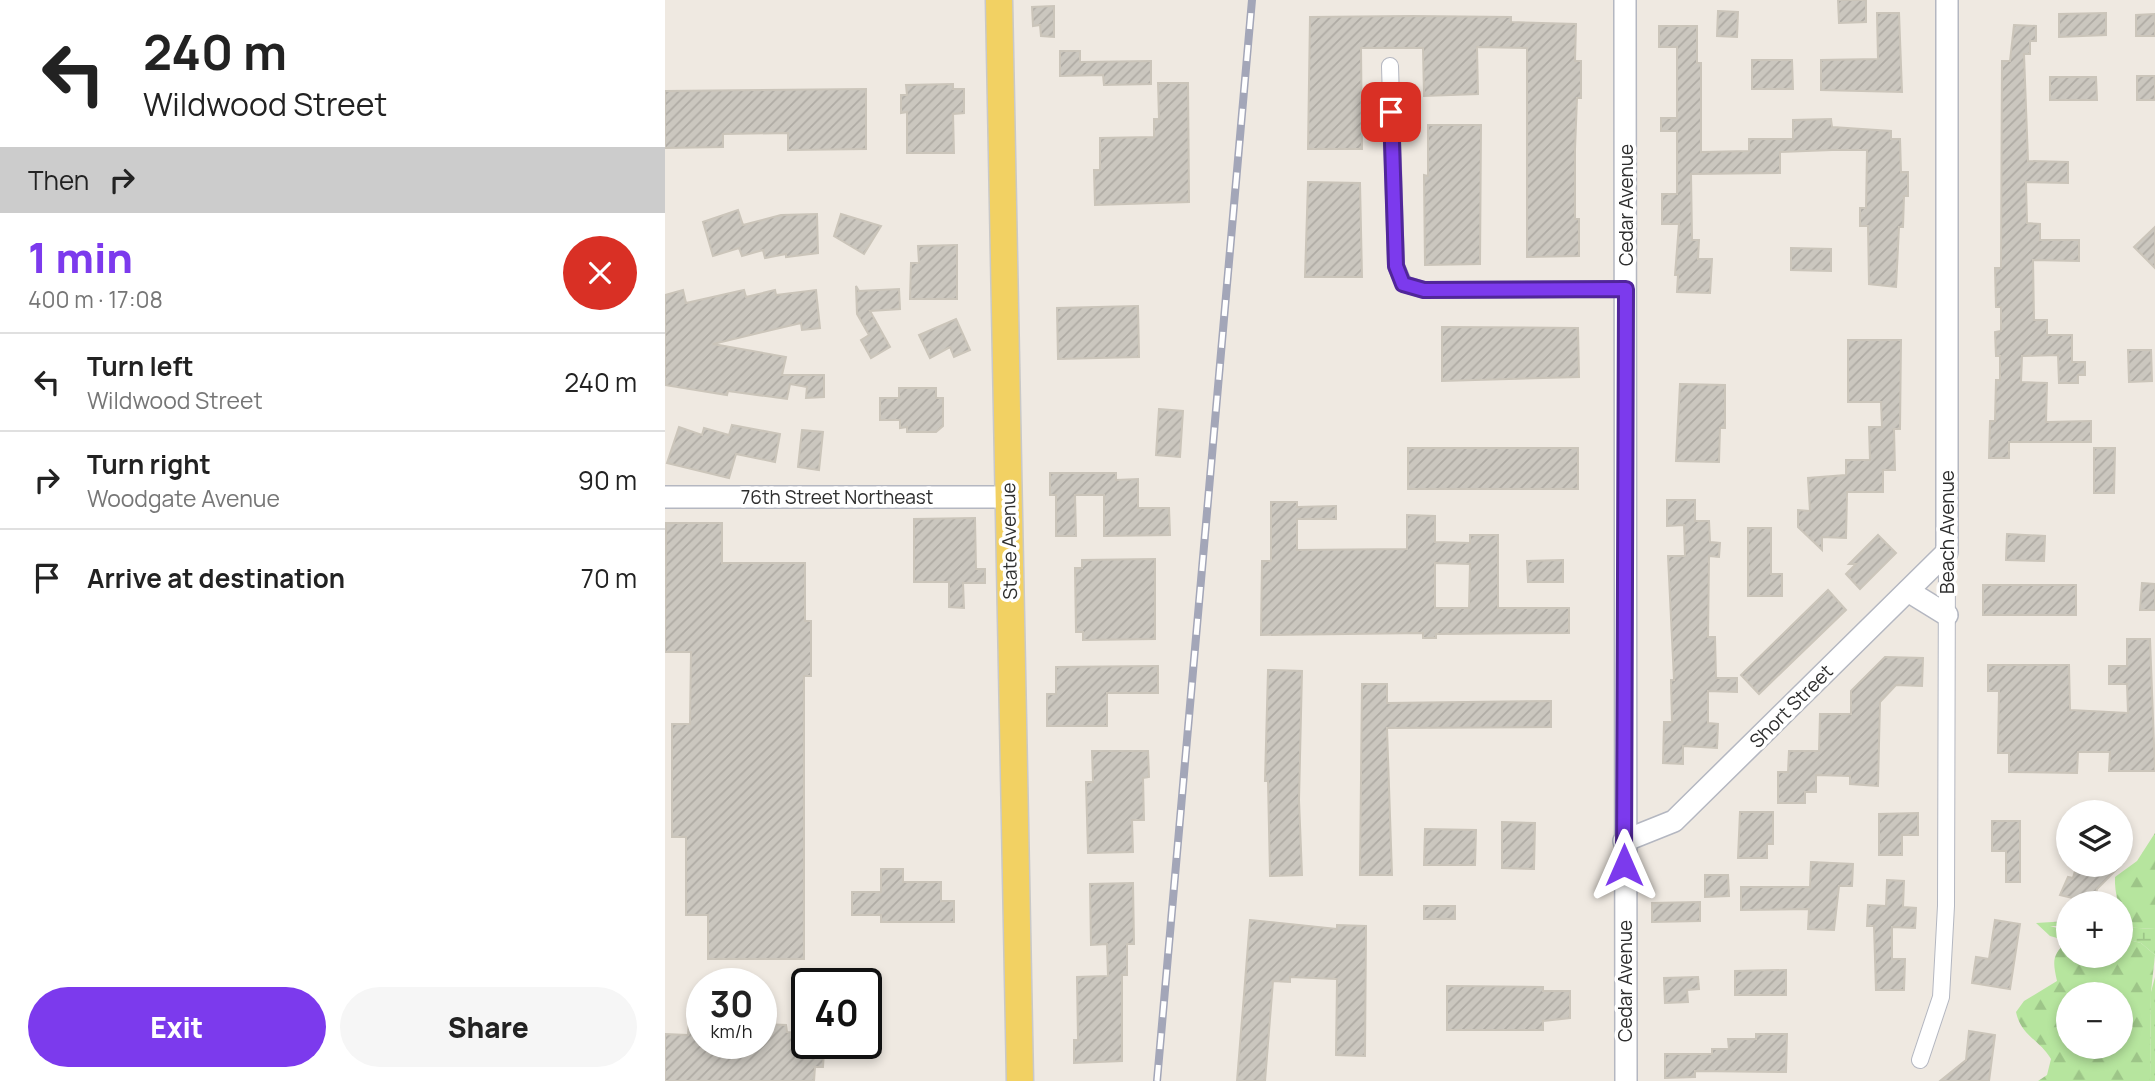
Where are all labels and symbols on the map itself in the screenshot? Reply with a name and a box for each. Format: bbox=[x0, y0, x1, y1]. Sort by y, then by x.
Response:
pin bbox=[1361, 82, 1421, 142]
street label: Cedar Avenue bbox=[1613, 144, 1639, 266]
street label: Beach Avenue bbox=[1934, 470, 1960, 594]
street label: State Avenue bbox=[995, 482, 1023, 600]
street label: 76th Street Northeast bbox=[741, 484, 933, 510]
street label: Short Street bbox=[1744, 659, 1838, 753]
position arrow bbox=[1587, 828, 1661, 902]
street label: Cedar Avenue bbox=[1612, 920, 1638, 1042]
speed limit sign: 40 bbox=[791, 968, 882, 1059]

